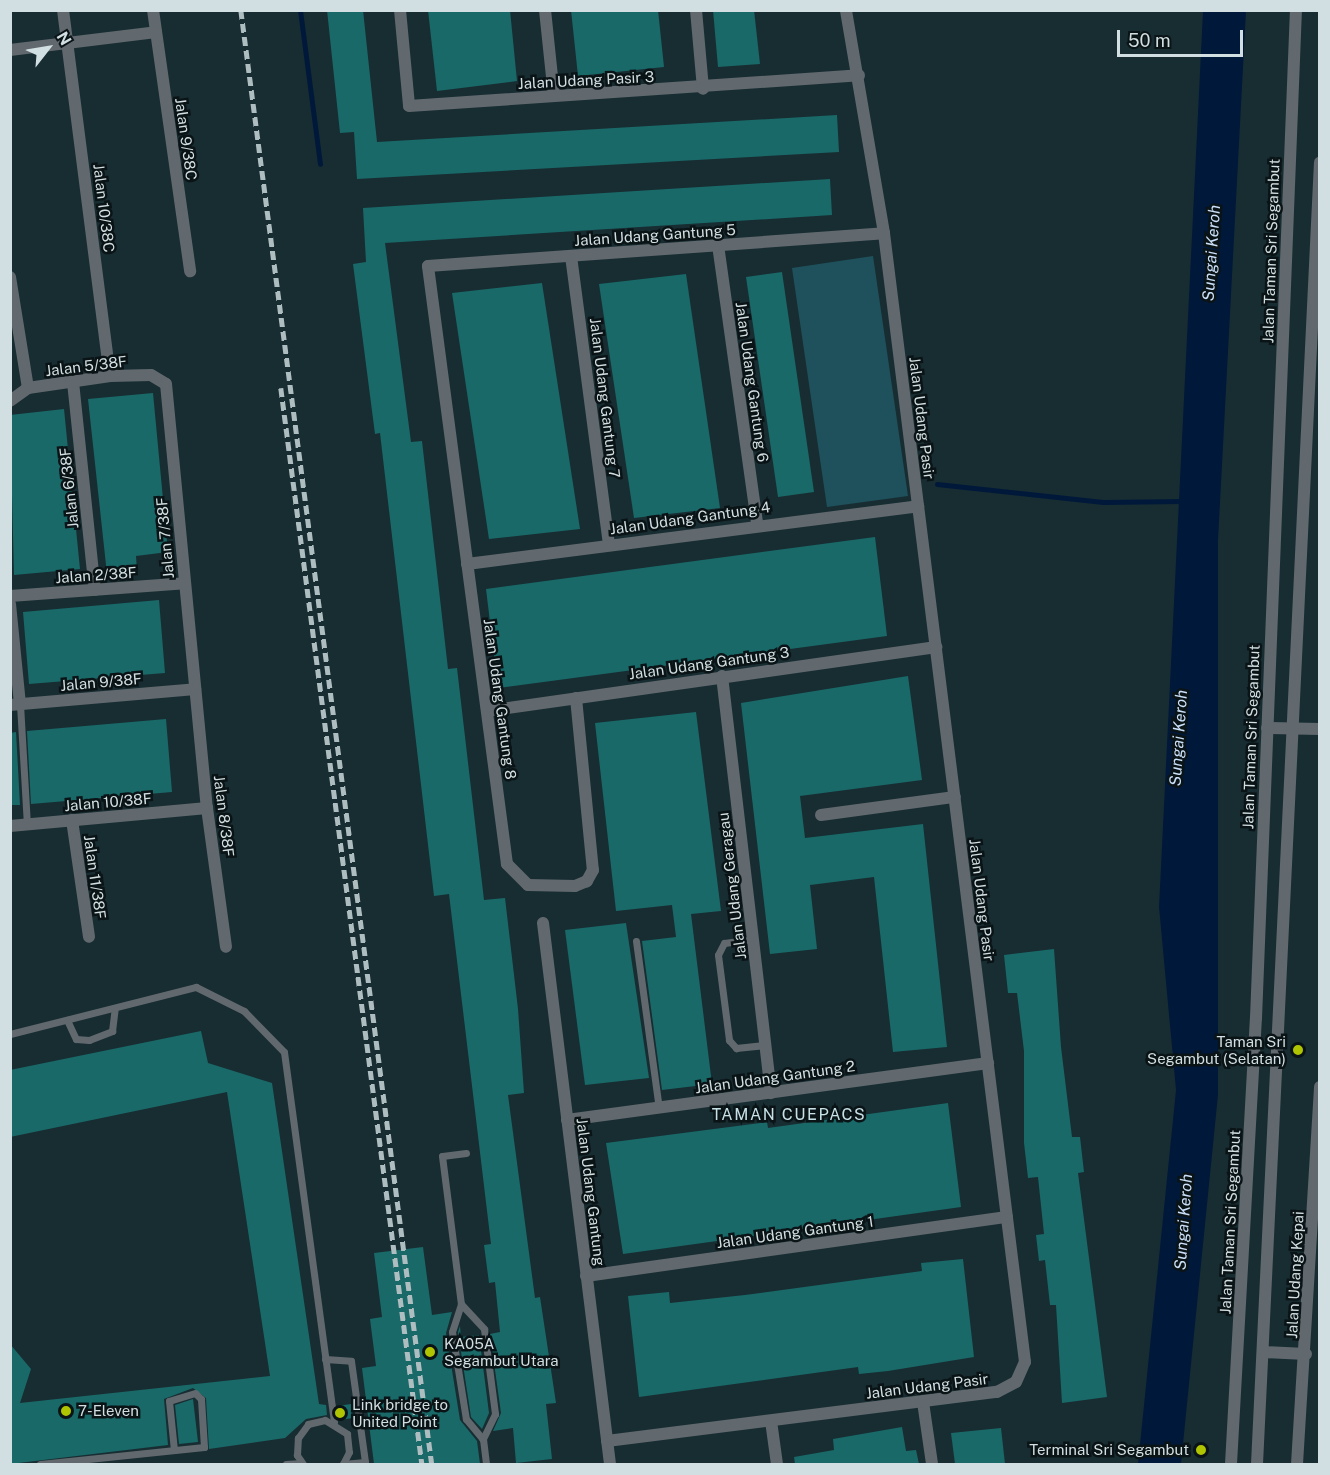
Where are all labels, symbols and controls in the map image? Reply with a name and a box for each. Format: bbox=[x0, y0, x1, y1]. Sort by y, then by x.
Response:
north arrow bbox=[18, 18, 78, 78]
scale bar bbox=[1120, 18, 1246, 56]
text: N bbox=[52, 28, 75, 49]
text: 50 m bbox=[1128, 30, 1171, 51]
street label: Jalan Udang Pasir 3 bbox=[517, 67, 655, 93]
street label: Jalan 9/38C bbox=[171, 97, 201, 181]
street label: Jalan Taman Sri Segambut bbox=[1259, 158, 1283, 344]
street label: Jalan 10/38C bbox=[90, 163, 118, 253]
water label: Sungai Keroh bbox=[1199, 204, 1225, 302]
street label: Jalan Udang Gantung 5 bbox=[574, 220, 736, 250]
street label: Jalan Udang Gantung 6 bbox=[732, 301, 772, 463]
street label: Jalan Udang Gantung 7 bbox=[586, 317, 624, 479]
street label: Jalan 5/38F bbox=[44, 352, 128, 380]
street label: Jalan Udang Pasir bbox=[906, 356, 938, 480]
street label: Jalan 6/38F bbox=[56, 446, 82, 530]
street label: Jalan 7/38F bbox=[152, 497, 178, 579]
street label: Jalan Udang Gantung 4 bbox=[609, 498, 771, 538]
street label: Jalan 2/38F bbox=[55, 563, 137, 587]
street label: Jalan Udang Gantung 8 bbox=[480, 617, 520, 781]
street label: Jalan Udang Gantung 3 bbox=[628, 643, 790, 683]
street label: Jalan Taman Sri Segambut bbox=[1239, 644, 1263, 830]
street label: Jalan 9/38F bbox=[59, 669, 143, 695]
water label: Sungai Keroh bbox=[1166, 689, 1192, 787]
street label: Jalan 8/38F bbox=[210, 774, 238, 858]
street label: Jalan 10/38F bbox=[64, 789, 152, 815]
street label: Jalan Udang Geragau bbox=[714, 811, 750, 961]
street label: Jalan 11/38F bbox=[80, 834, 110, 920]
street label: Jalan Udang Pasir bbox=[966, 838, 998, 962]
place label: Taman Sri Segambut (Selatan) bbox=[1147, 1032, 1286, 1067]
marker: Taman Sri Segambut (Selatan) bbox=[1291, 1043, 1305, 1057]
street label: Jalan Udang Gantung 2 bbox=[694, 1057, 856, 1097]
district label: TAMAN CUEPACS bbox=[712, 1105, 866, 1125]
street label: Jalan Udang Gantung bbox=[573, 1117, 609, 1267]
street label: Jalan Taman Sri Segambut bbox=[1216, 1129, 1244, 1315]
water label: Sungai Keroh bbox=[1171, 1173, 1197, 1271]
street label: Jalan Udang Kepai bbox=[1283, 1211, 1307, 1339]
street label: Jalan Udang Gantung 1 bbox=[715, 1212, 875, 1252]
place label: KA05A Segambut Utara bbox=[444, 1334, 559, 1369]
marker: KA05A Segambut Utara bbox=[421, 1343, 439, 1361]
street label: Jalan Udang Pasir bbox=[865, 1370, 989, 1402]
place label: Link bridge to United Point bbox=[352, 1395, 448, 1430]
place label: 7-Eleven bbox=[78, 1402, 139, 1420]
marker: 7-Eleven bbox=[59, 1404, 73, 1418]
marker: Link bridge to United Point bbox=[333, 1406, 347, 1420]
place label: Terminal Sri Segambut bbox=[1029, 1441, 1189, 1459]
marker: Terminal Sri Segambut bbox=[1194, 1443, 1208, 1457]

